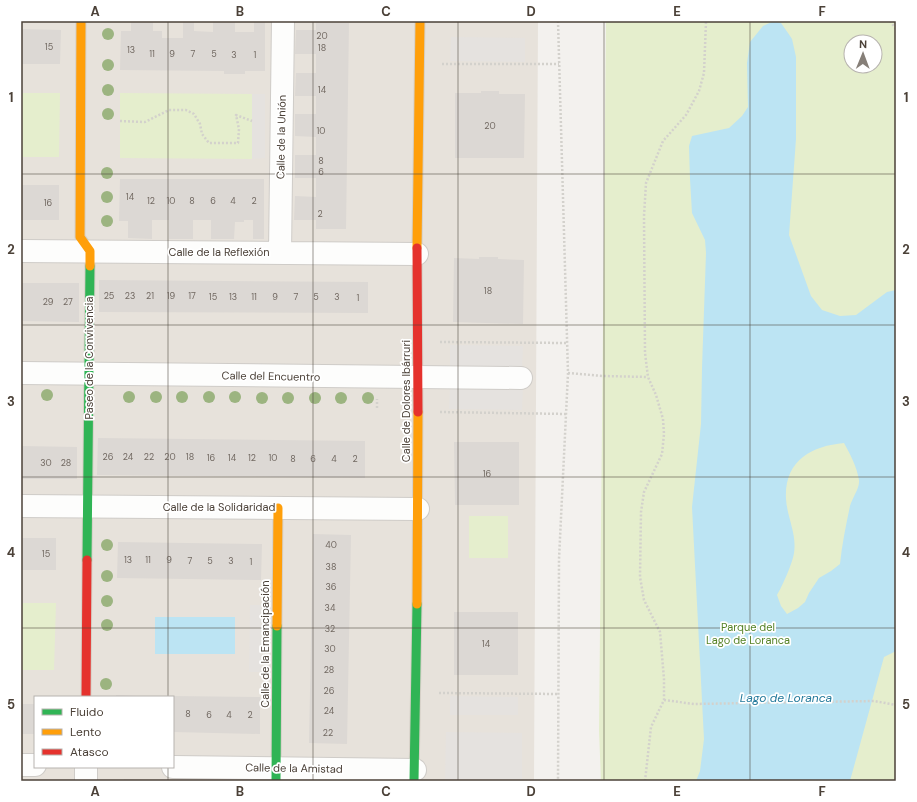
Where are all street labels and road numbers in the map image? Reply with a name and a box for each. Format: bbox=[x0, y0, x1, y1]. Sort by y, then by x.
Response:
street label: Calle de la Unión bbox=[273, 95, 289, 179]
street label: Calle de la Reflexión bbox=[169, 245, 269, 259]
street label: Paseo de la Convivencia bbox=[82, 297, 96, 419]
street label: Calle de Dolores Ibárruri bbox=[399, 340, 413, 462]
street label: Calle del Encuentro bbox=[221, 368, 321, 384]
street label: Calle de la Solidaridad bbox=[163, 500, 275, 514]
street label: Calle de la Emancipación bbox=[258, 580, 272, 708]
street label: Calle de la Amistad bbox=[245, 760, 343, 776]

